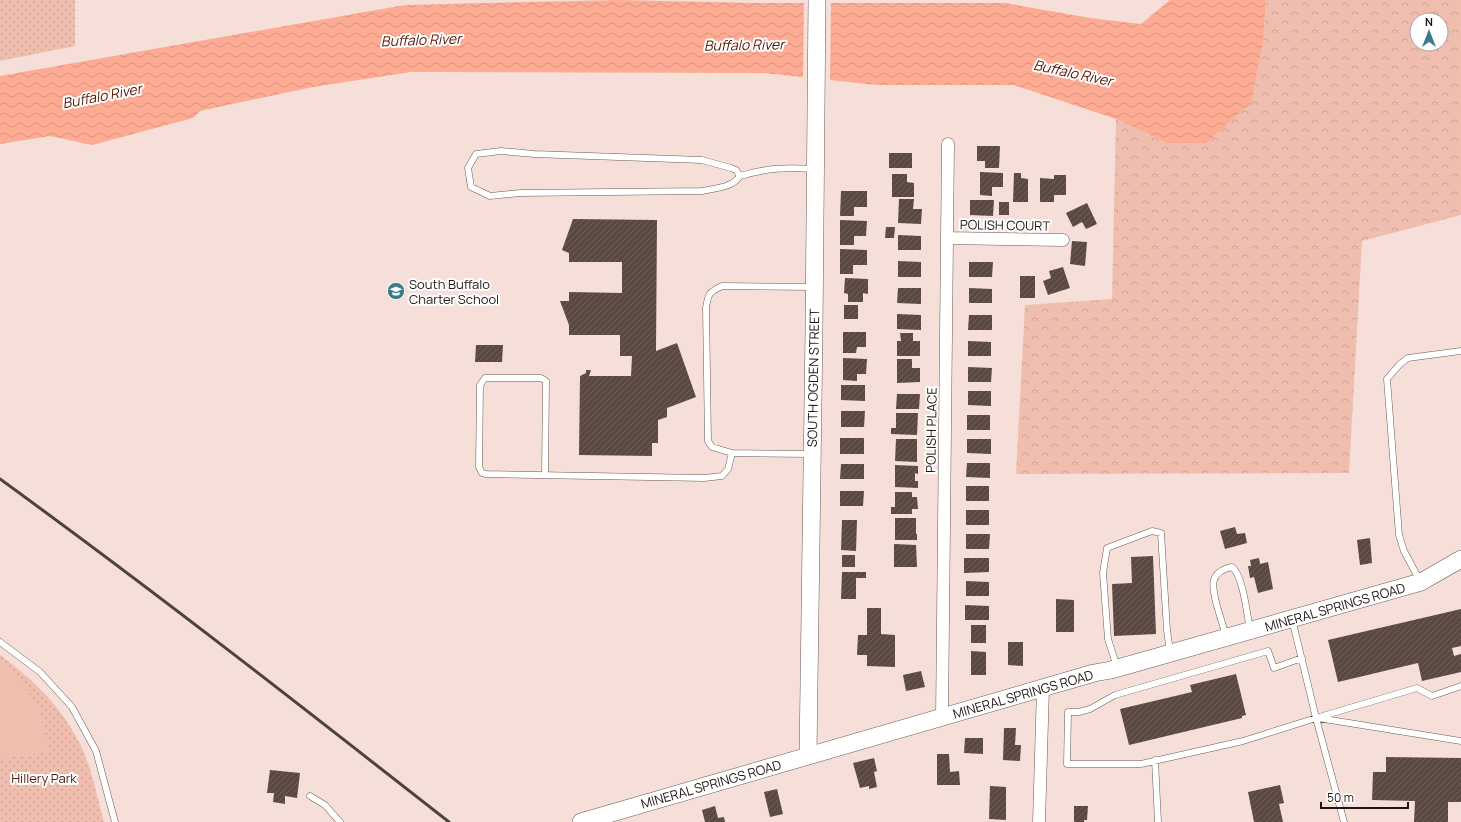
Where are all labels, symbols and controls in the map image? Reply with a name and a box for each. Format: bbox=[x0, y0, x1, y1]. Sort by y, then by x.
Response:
north arrow bbox=[1409, 12, 1449, 52]
text: N bbox=[1425, 14, 1433, 29]
water label: Buffalo River bbox=[381, 29, 463, 50]
water label: Buffalo River bbox=[704, 34, 786, 55]
water label: Buffalo River bbox=[1032, 55, 1116, 91]
water label: Buffalo River bbox=[61, 78, 145, 112]
street label: POLISH COURT bbox=[960, 215, 1051, 235]
place label: South Buffalo Charter School bbox=[409, 275, 499, 308]
school or university icon: South Buffalo Charter School bbox=[386, 281, 406, 301]
street label: SOUTH OGDEN STREET bbox=[803, 308, 823, 447]
street label: POLISH PLACE bbox=[921, 387, 941, 473]
street label: MINERAL SPRINGS ROAD bbox=[1263, 578, 1408, 636]
street label: MINERAL SPRINGS ROAD bbox=[951, 665, 1096, 723]
street label: MINERAL SPRINGS ROAD bbox=[639, 755, 784, 813]
park label: Hillery Park bbox=[11, 769, 77, 787]
scale bar bbox=[1321, 784, 1408, 810]
text: 50 m bbox=[1327, 789, 1354, 806]

